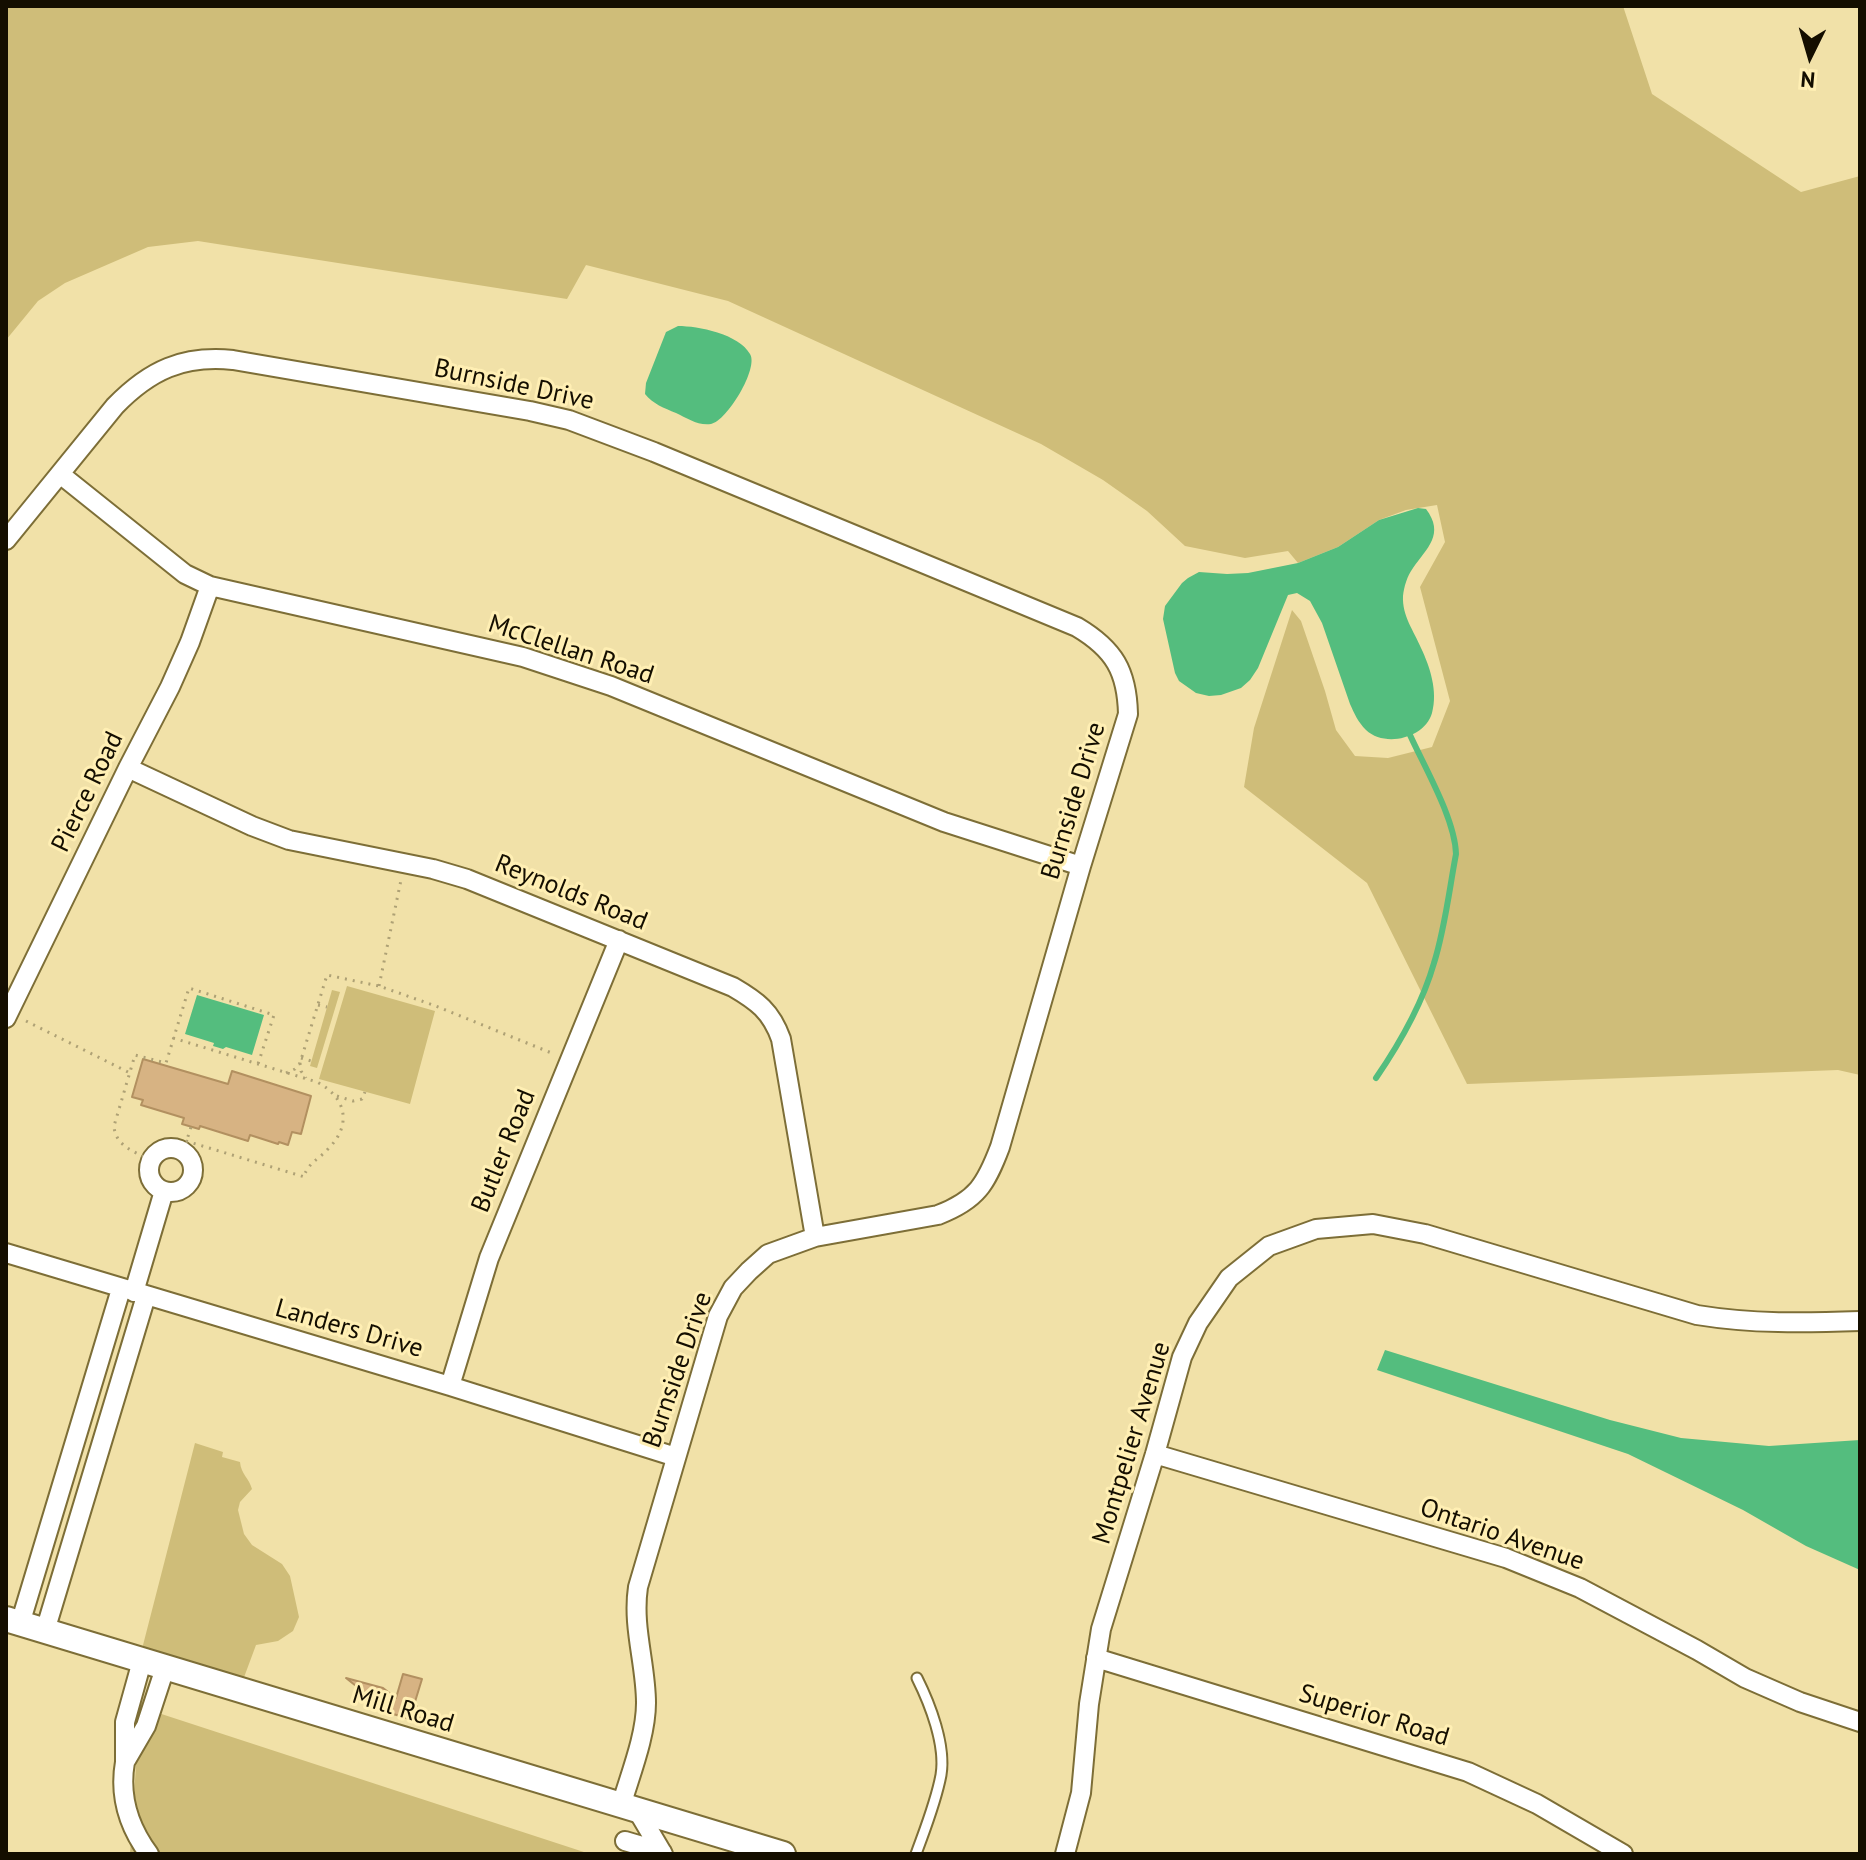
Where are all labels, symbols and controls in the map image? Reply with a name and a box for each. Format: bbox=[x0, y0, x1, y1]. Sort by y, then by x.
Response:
north arrow bbox=[1770, 16, 1850, 96]
text: N bbox=[1799, 65, 1816, 94]
street label: Burnside Drive bbox=[431, 353, 597, 417]
street label: McClellan Road bbox=[484, 609, 658, 691]
street label: Burnside Drive bbox=[1035, 719, 1113, 883]
street label: Pierce Road bbox=[46, 727, 130, 857]
street label: Reynolds Road bbox=[490, 848, 652, 938]
street label: Butler Road bbox=[465, 1085, 543, 1217]
street label: Burnside Drive bbox=[637, 1288, 719, 1452]
street label: Landers Drive bbox=[272, 1293, 426, 1365]
street label: Montpelier Avenue bbox=[1086, 1338, 1178, 1548]
street label: Ontario Avenue bbox=[1416, 1492, 1588, 1578]
street label: Superior Road bbox=[1295, 1678, 1453, 1754]
street label: Mill Road bbox=[348, 1680, 458, 1740]

